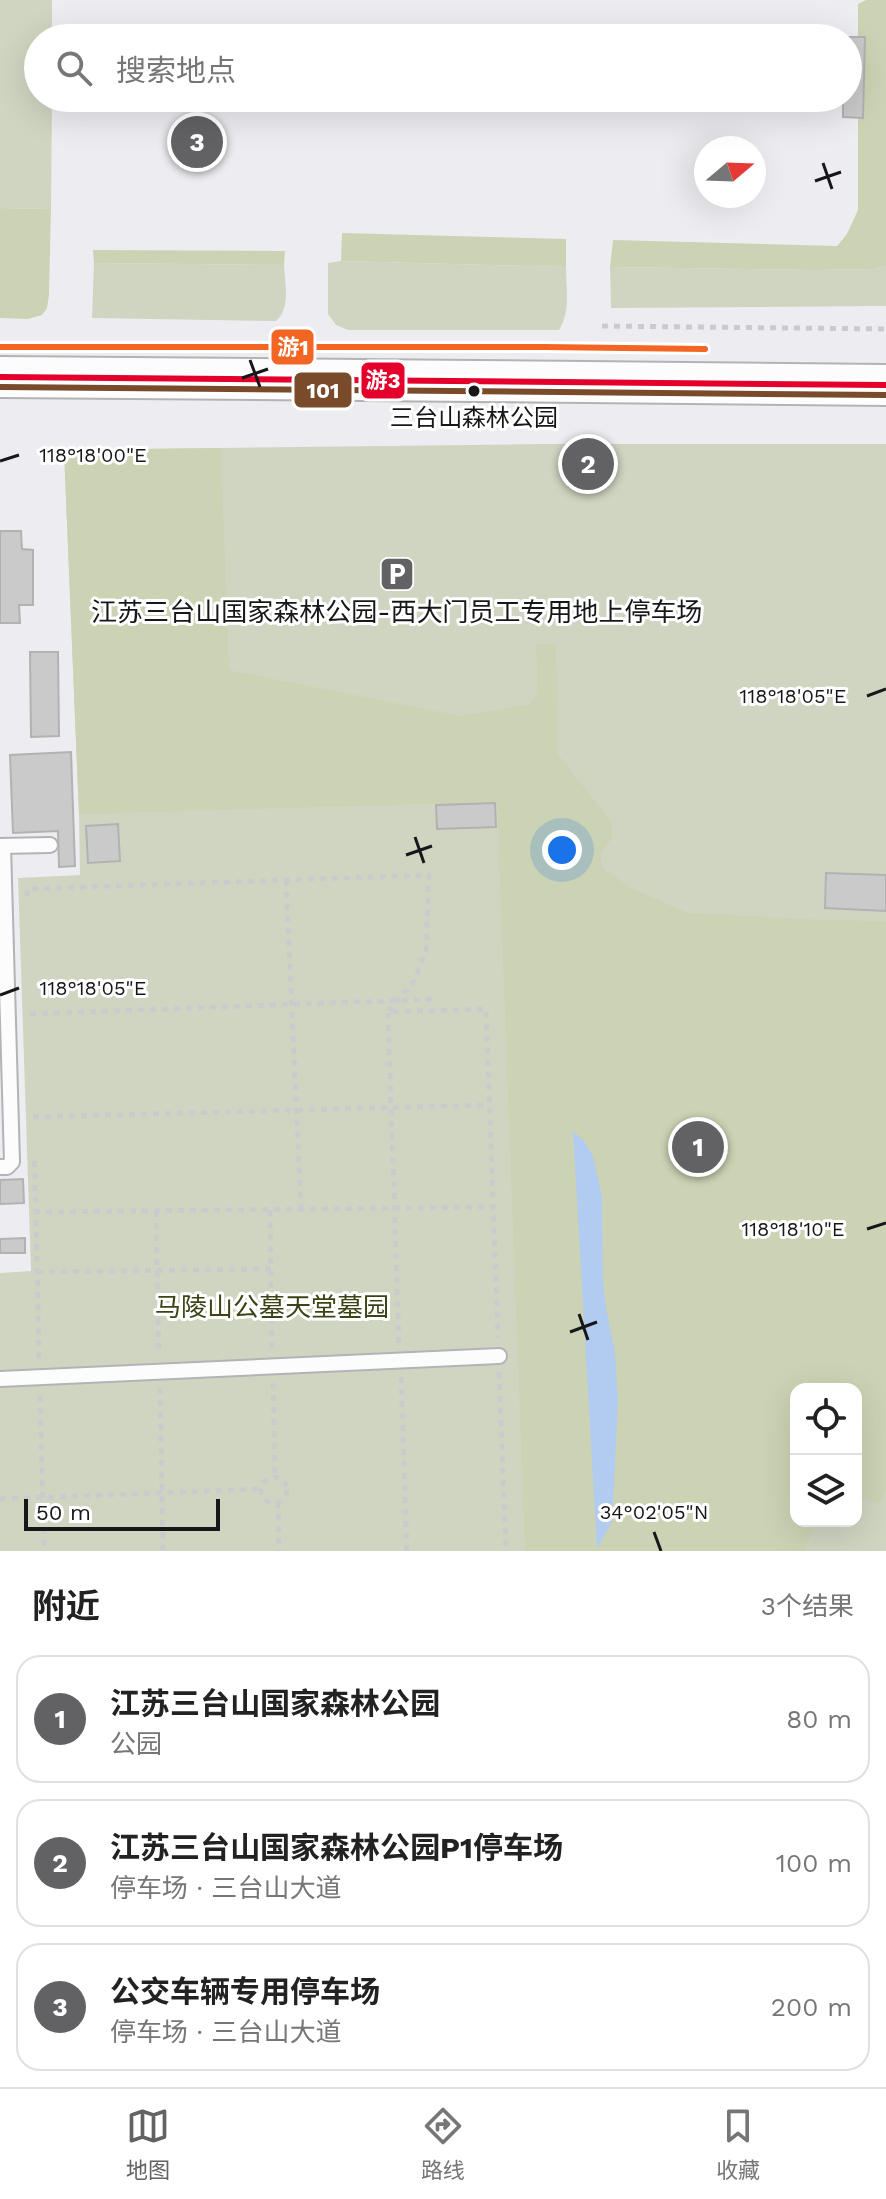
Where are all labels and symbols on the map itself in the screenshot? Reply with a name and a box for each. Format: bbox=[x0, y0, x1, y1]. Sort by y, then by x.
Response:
pin: 3 bbox=[171, 112, 223, 172]
north arrow bbox=[694, 136, 766, 208]
line badge: 游1 bbox=[270, 328, 315, 366]
text: 游1 bbox=[277, 335, 309, 360]
line badge: 游3 bbox=[360, 361, 406, 400]
text: 游3 bbox=[365, 368, 401, 393]
line badge: 101 bbox=[293, 371, 353, 409]
text: 101 bbox=[306, 378, 340, 403]
marker: 三台山森林公园 bbox=[466, 383, 482, 399]
place label: 三台山森林公园 bbox=[390, 404, 558, 432]
pin: 2 bbox=[562, 434, 614, 494]
text: 118°18'00"E bbox=[39, 443, 147, 467]
parking icon: 江苏三台山国家森林公园-西大门员工专用地上停车场 bbox=[378, 555, 416, 593]
place label: 江苏三台山国家森林公园-西大门员工专用地上停车场 bbox=[91, 597, 703, 627]
text: 118°18'05"E bbox=[740, 684, 846, 708]
your location bbox=[542, 830, 582, 870]
text: 118°18'05"E bbox=[40, 976, 146, 1000]
pin: 1 bbox=[672, 1117, 724, 1177]
text: 118°18'10"E bbox=[742, 1217, 844, 1241]
park label: 马陵山公墓天堂墓园 bbox=[155, 1292, 389, 1322]
scale bar bbox=[24, 1495, 220, 1531]
text: 34°02'05"N bbox=[600, 1500, 708, 1524]

